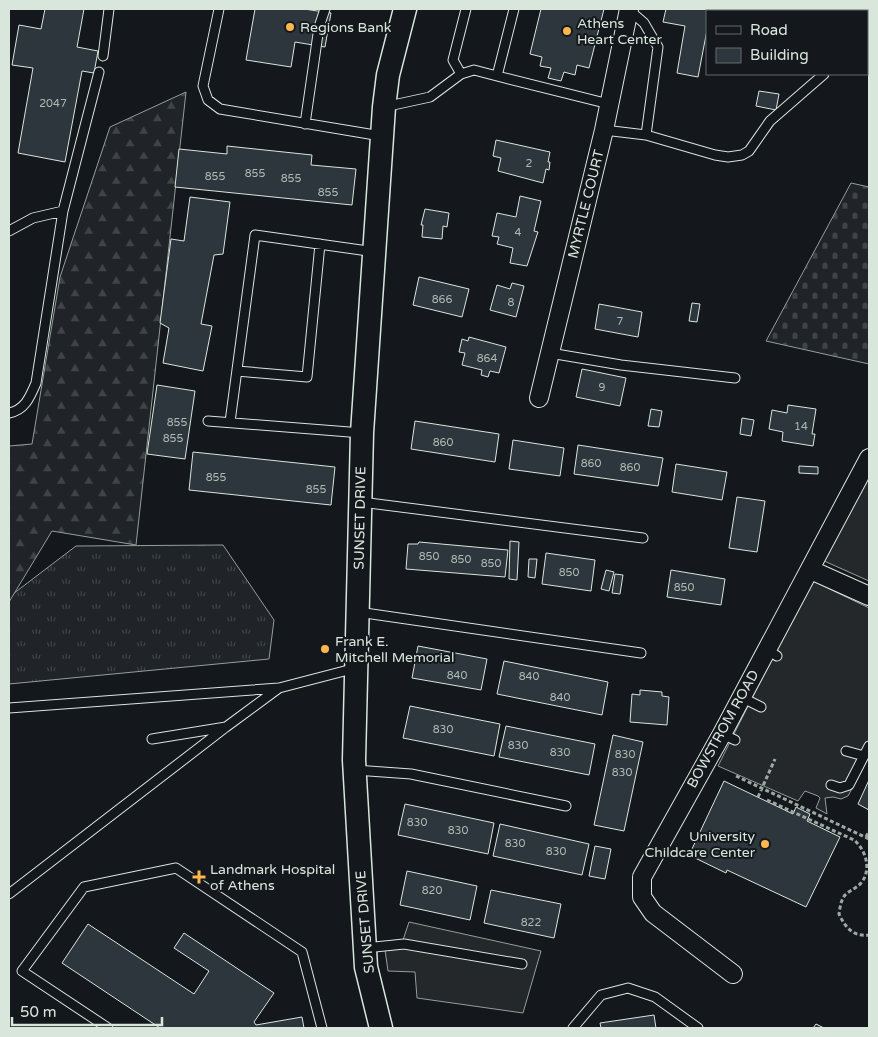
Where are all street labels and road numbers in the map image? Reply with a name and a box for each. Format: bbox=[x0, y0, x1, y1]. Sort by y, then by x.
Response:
street label: MYRTLE COURT bbox=[564, 147, 608, 260]
street label: SUNSET DRIVE bbox=[351, 466, 369, 570]
street label: BOWSTROM ROAD bbox=[683, 667, 763, 791]
street label: SUNSET DRIVE bbox=[352, 870, 378, 974]

